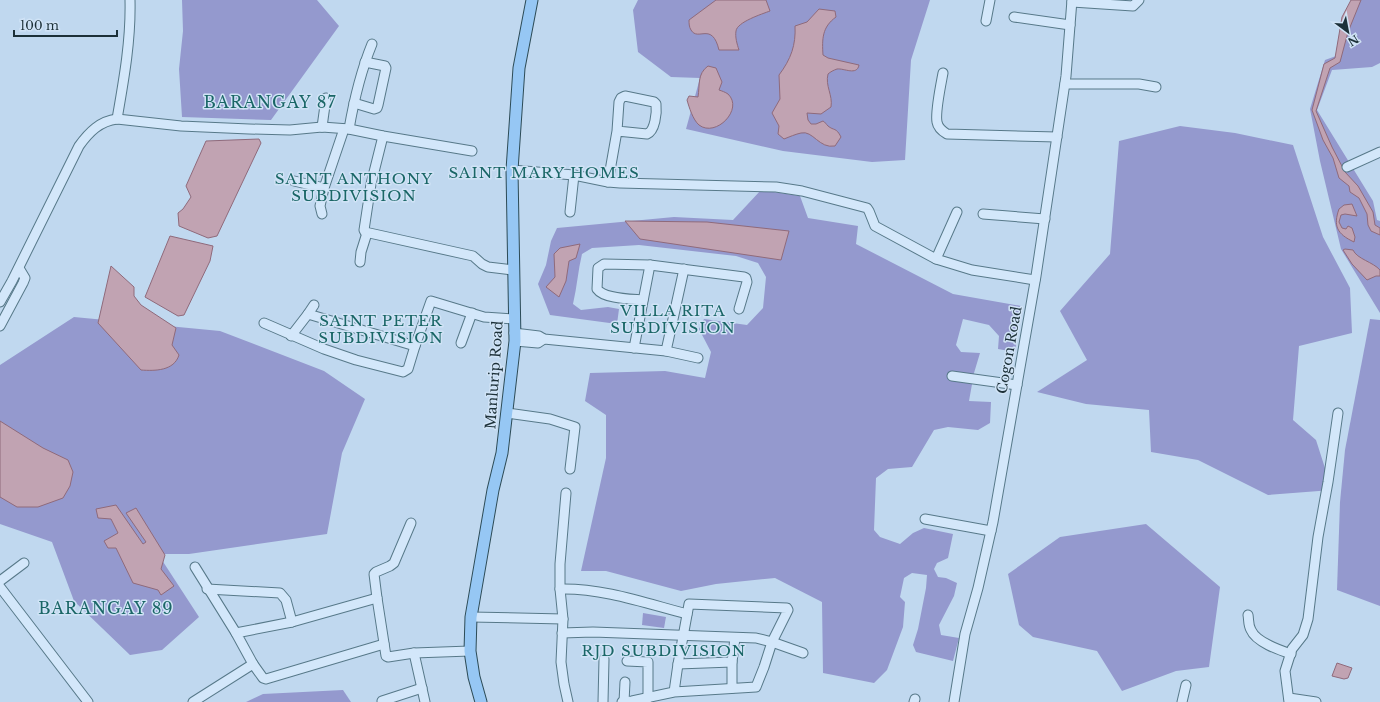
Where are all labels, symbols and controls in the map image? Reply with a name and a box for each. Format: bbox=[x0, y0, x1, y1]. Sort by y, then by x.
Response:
scale bar bbox=[14, 12, 117, 38]
north arrow bbox=[1328, 12, 1368, 52]
text: 100 m bbox=[20, 18, 59, 33]
text: N bbox=[1345, 32, 1361, 50]
district label: BARANGAY 87 bbox=[203, 92, 337, 112]
district label: SAINT MARY HOMES bbox=[448, 163, 640, 182]
district label: SAINT ANTHONY SUBDIVISION bbox=[275, 169, 433, 205]
district label: VILLA RITA SUBDIVISION bbox=[610, 301, 736, 337]
street label: Cogon Road bbox=[992, 304, 1026, 395]
district label: SAINT PETER SUBDIVISION bbox=[318, 311, 444, 347]
street label: Manlurip Road bbox=[481, 320, 507, 430]
district label: BARANGAY 89 bbox=[38, 598, 174, 618]
district label: RJD SUBDIVISION bbox=[582, 641, 746, 660]

